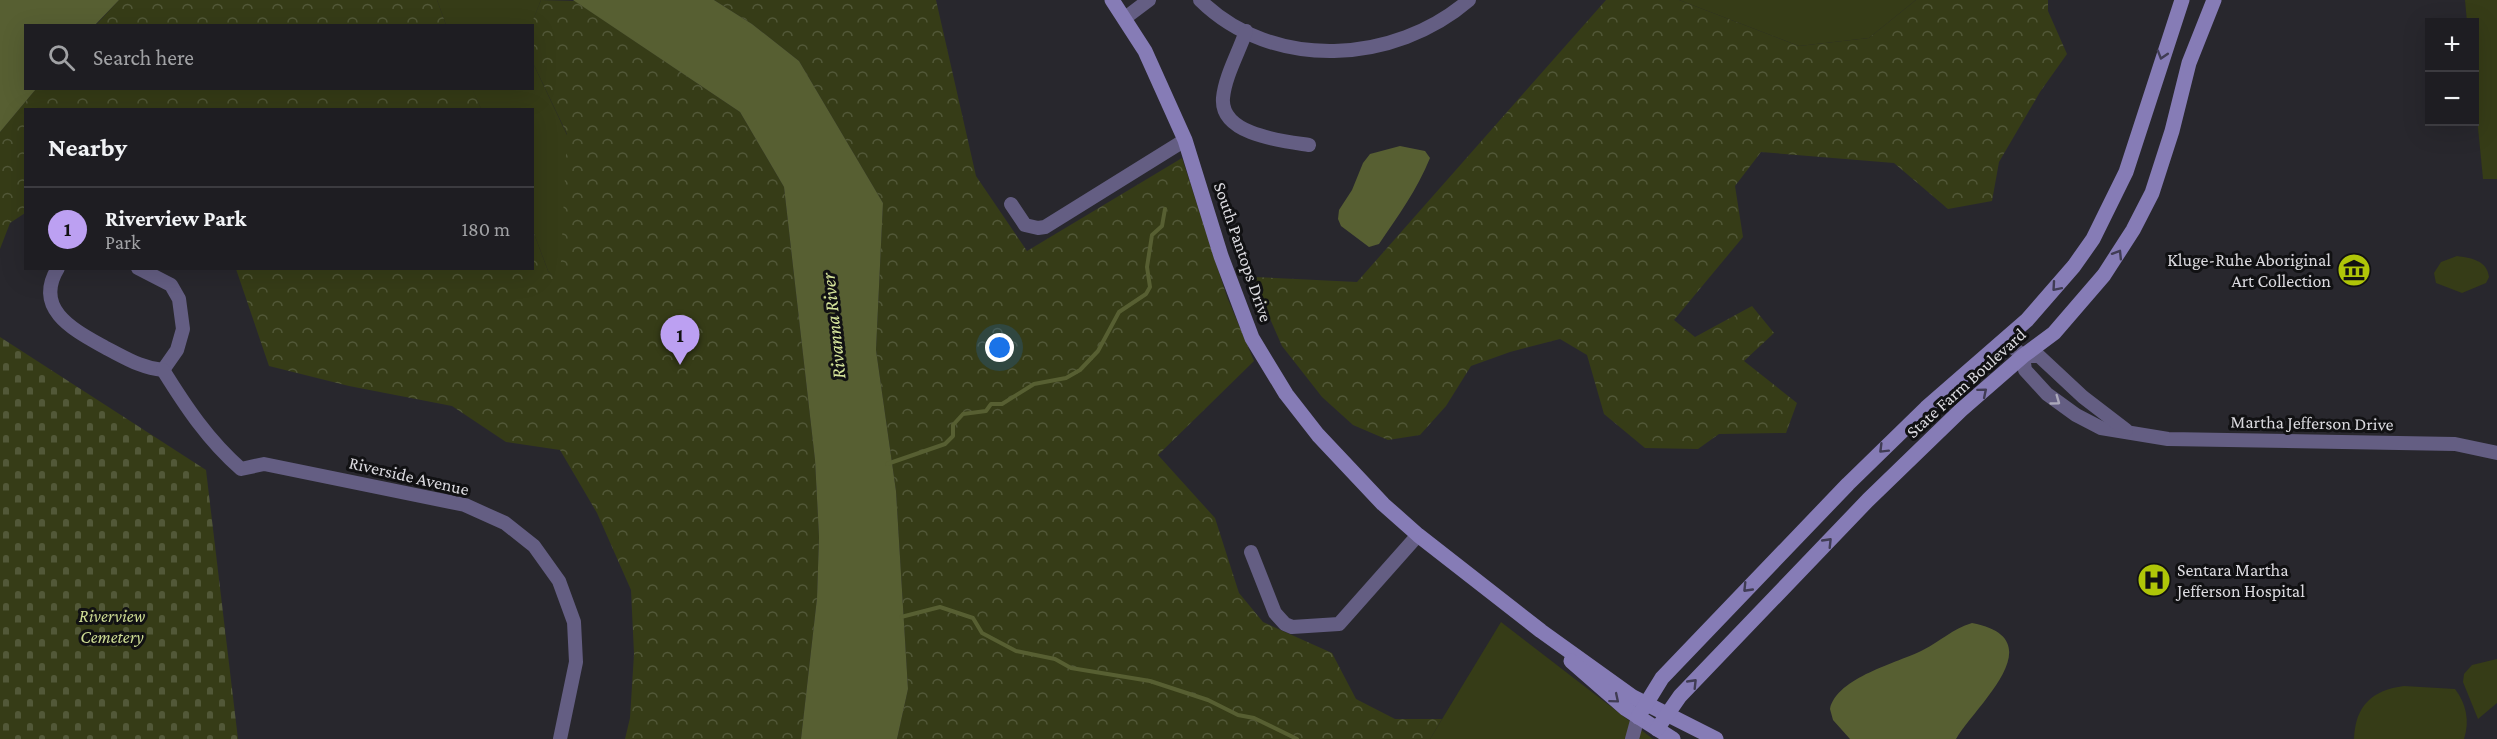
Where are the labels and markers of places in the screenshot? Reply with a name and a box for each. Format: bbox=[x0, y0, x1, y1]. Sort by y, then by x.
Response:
place label: Kluge-Ruhe Aboriginal Art Collection bbox=[2167, 250, 2331, 291]
museum icon: Kluge-Ruhe Aboriginal Art Collection bbox=[2336, 252, 2372, 288]
pin: 1 bbox=[660, 316, 700, 365]
place label: Sentara Martha Jefferson Hospital bbox=[2175, 560, 2305, 601]
hospital icon: Sentara Martha Jefferson Hospital bbox=[2136, 562, 2172, 598]

